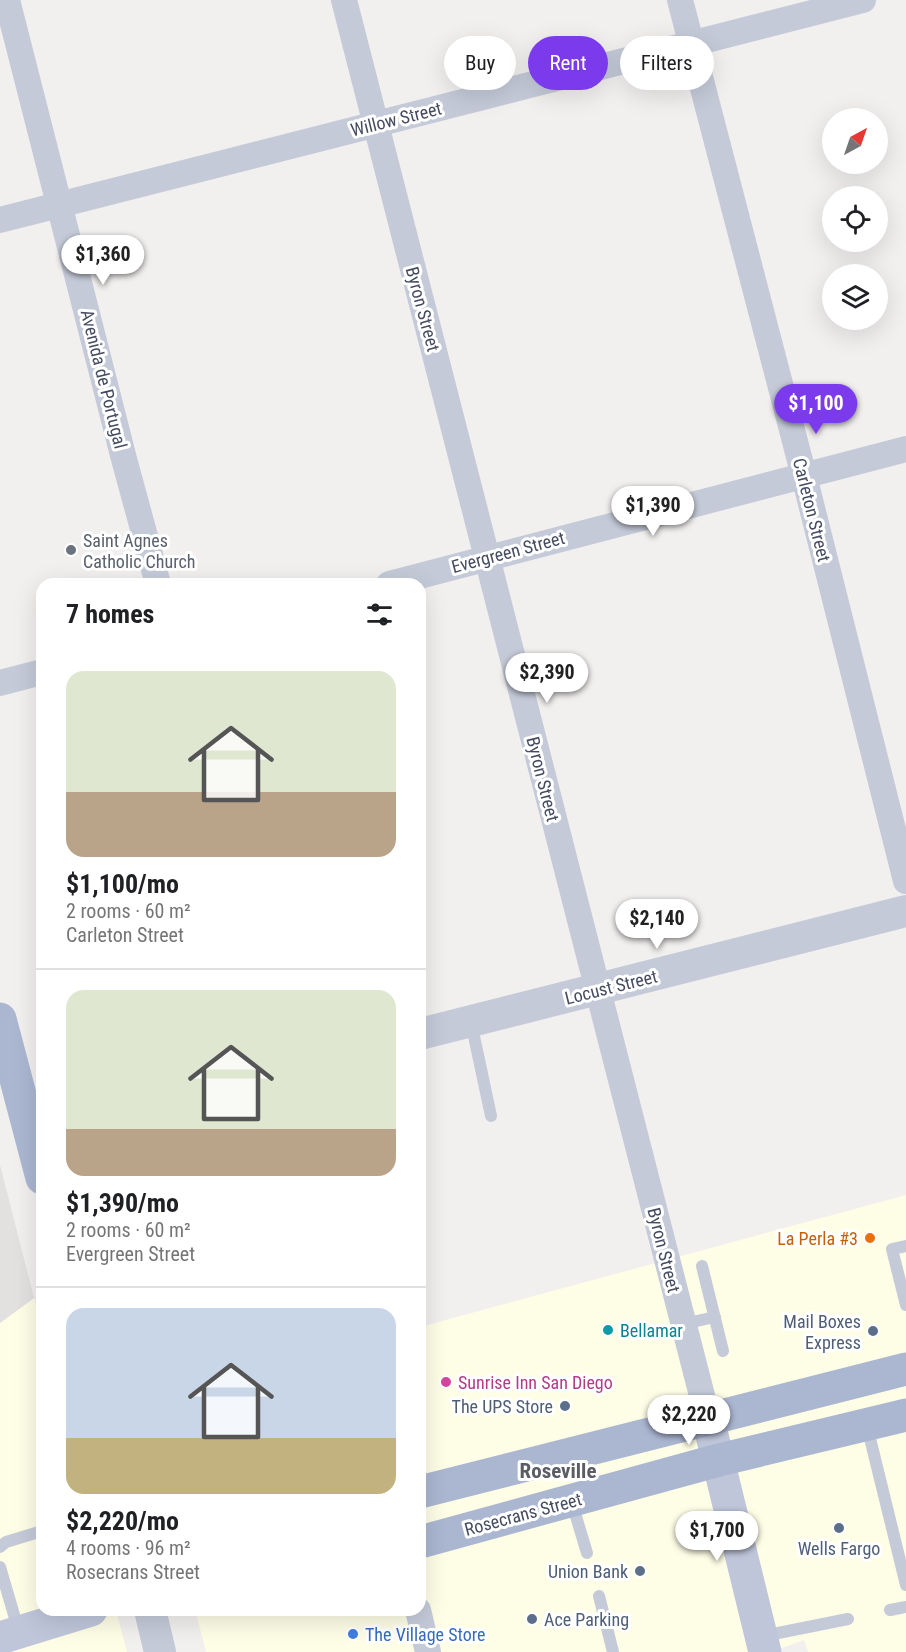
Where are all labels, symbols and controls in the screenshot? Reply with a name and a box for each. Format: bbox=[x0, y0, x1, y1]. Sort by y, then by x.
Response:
chip: Buy bbox=[444, 36, 516, 90]
chip: Rent bbox=[528, 36, 608, 90]
chip: Filters bbox=[620, 36, 714, 90]
street label: Willow Street bbox=[348, 98, 444, 140]
north arrow bbox=[822, 108, 888, 174]
map controls bbox=[822, 108, 888, 330]
button: locate bbox=[822, 186, 888, 252]
pin: $1,360 bbox=[54, 235, 152, 286]
text: $1,360 bbox=[75, 242, 131, 266]
street label: Byron Street bbox=[402, 264, 444, 354]
button: layers bbox=[822, 264, 888, 330]
street label: Avenida de Portugal bbox=[77, 307, 131, 451]
pin: $1,100 bbox=[767, 384, 865, 435]
text: $1,100 bbox=[788, 391, 844, 415]
street label: Carleton Street bbox=[789, 456, 835, 564]
pin: $1,390 bbox=[604, 486, 702, 537]
text: $1,390 bbox=[625, 493, 681, 517]
street label: Evergreen Street bbox=[449, 527, 567, 577]
place label: Saint Agnes Catholic Church bbox=[83, 530, 196, 572]
marker: Saint Agnes Catholic Church bbox=[64, 543, 78, 557]
icon: filters bbox=[363, 598, 396, 631]
text: 7 homes bbox=[66, 599, 154, 629]
pin: $2,390 bbox=[498, 653, 596, 704]
text: $2,390 bbox=[519, 660, 575, 684]
icon: home bbox=[177, 710, 285, 818]
street label: Byron Street bbox=[522, 734, 564, 824]
text: $1,100/mo bbox=[66, 869, 179, 899]
text: 2 rooms · 60 m² bbox=[66, 899, 191, 923]
pin: $2,140 bbox=[608, 899, 706, 950]
text: $2,140 bbox=[629, 906, 685, 930]
text: Carleton Street bbox=[66, 923, 184, 947]
street label: Locust Street bbox=[563, 965, 659, 1009]
icon: home bbox=[177, 1029, 285, 1137]
text: $1,390/mo bbox=[66, 1188, 179, 1218]
street label: Byron Street bbox=[643, 1205, 685, 1295]
text: 2 rooms · 60 m² bbox=[66, 1218, 191, 1242]
place label: La Perla #3 bbox=[777, 1228, 858, 1249]
marker: La Perla #3 bbox=[863, 1231, 877, 1245]
text: Evergreen Street bbox=[66, 1242, 195, 1266]
place label: Mail Boxes Express bbox=[783, 1311, 861, 1353]
place label: Bellamar bbox=[620, 1320, 683, 1341]
marker: Bellamar bbox=[601, 1323, 615, 1337]
marker: Mail Boxes Express bbox=[866, 1324, 880, 1338]
icon: home bbox=[177, 1347, 285, 1455]
place label: Sunrise Inn San Diego bbox=[458, 1372, 613, 1393]
marker: Sunrise Inn San Diego bbox=[439, 1375, 453, 1389]
pin: $2,220 bbox=[640, 1395, 738, 1446]
place label: The UPS Store bbox=[452, 1396, 553, 1417]
marker: The UPS Store bbox=[558, 1399, 572, 1413]
text: $2,220 bbox=[661, 1402, 717, 1426]
district label: Roseville bbox=[520, 1459, 596, 1483]
street label: Rosecrans Street bbox=[462, 1488, 584, 1540]
text: $2,220/mo bbox=[66, 1506, 179, 1536]
pin: $1,700 bbox=[668, 1511, 766, 1562]
text: $1,700 bbox=[689, 1518, 745, 1542]
marker: Wells Fargo bbox=[832, 1521, 846, 1535]
text: 4 rooms · 96 m² bbox=[66, 1536, 191, 1560]
place label: Wells Fargo bbox=[798, 1538, 880, 1559]
text: Rosecrans Street bbox=[66, 1560, 200, 1584]
place label: Union Bank bbox=[548, 1561, 628, 1582]
marker: Union Bank bbox=[633, 1564, 647, 1578]
place label: Ace Parking bbox=[544, 1609, 629, 1630]
marker: Ace Parking bbox=[525, 1612, 539, 1626]
place label: The Village Store bbox=[365, 1624, 485, 1645]
marker: The Village Store bbox=[346, 1627, 360, 1641]

